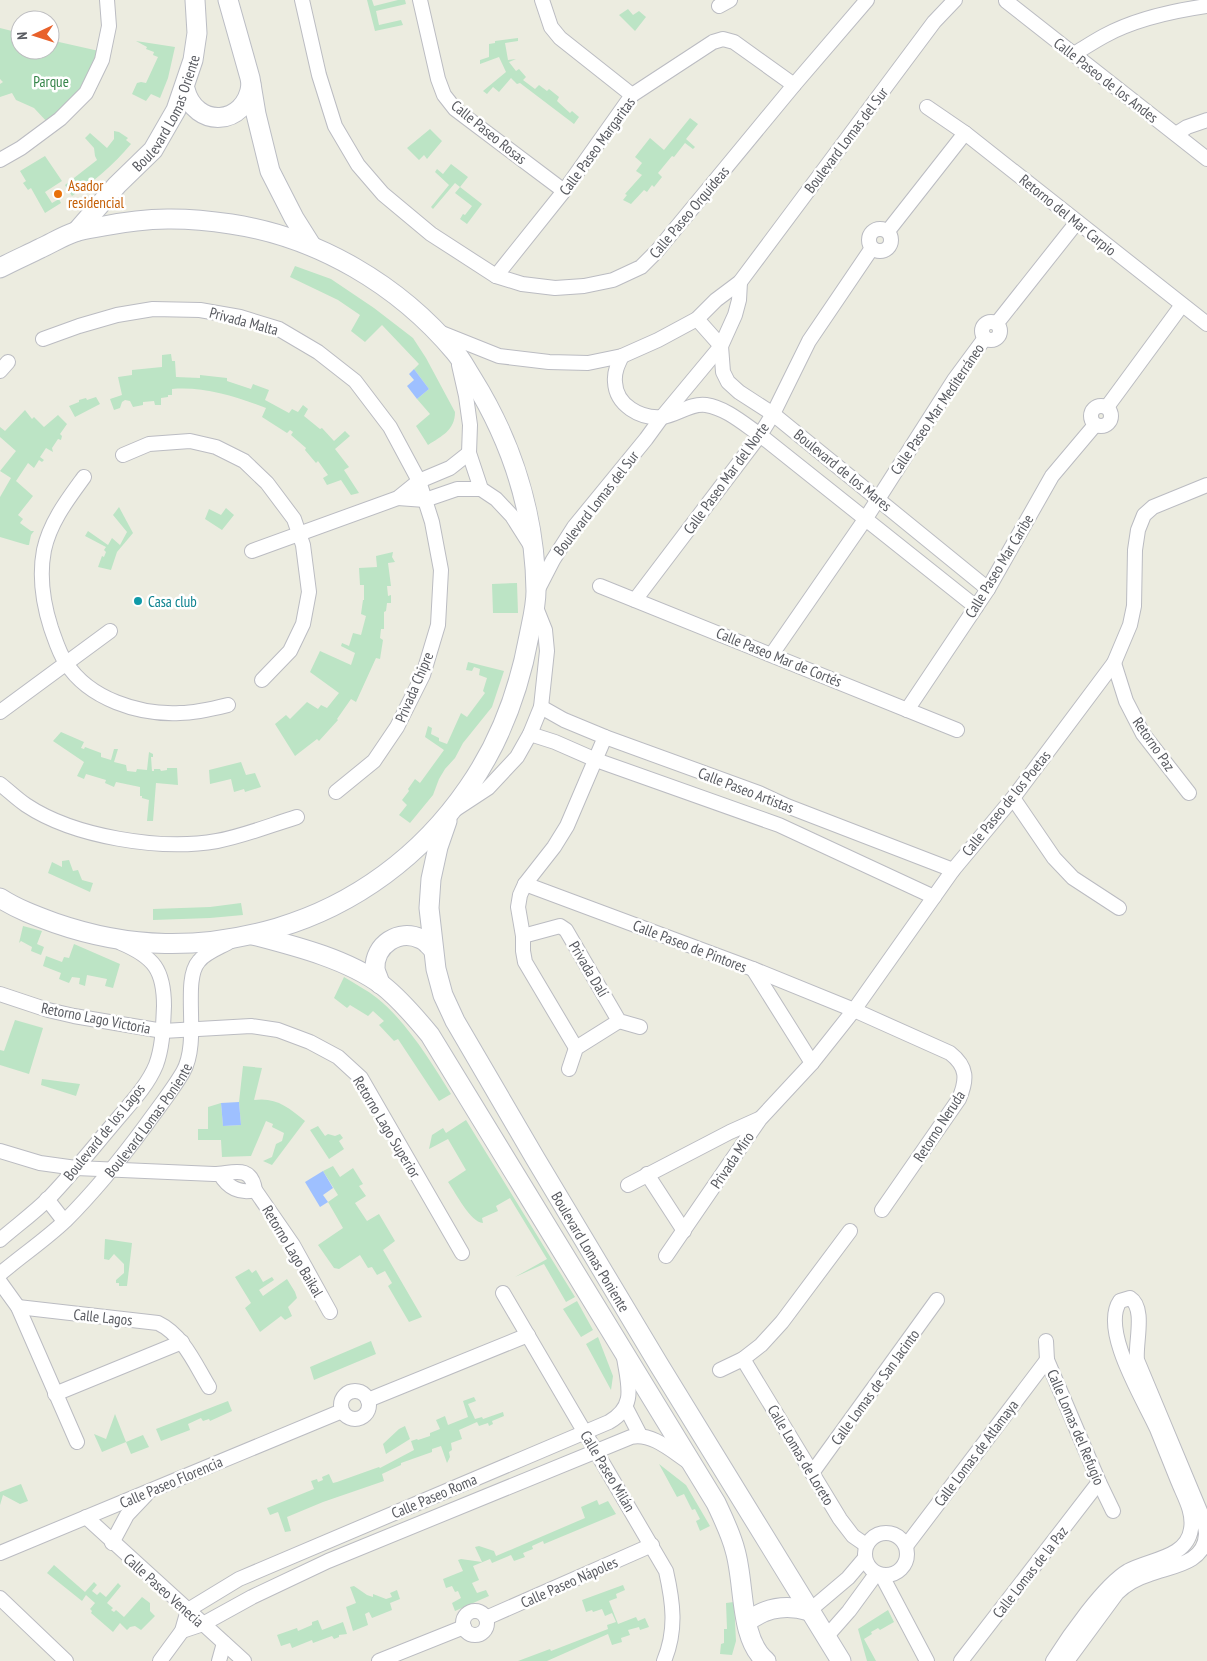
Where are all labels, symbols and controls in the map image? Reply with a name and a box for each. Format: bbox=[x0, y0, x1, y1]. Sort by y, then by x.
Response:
north arrow bbox=[10, 10, 60, 60]
text: N bbox=[13, 32, 31, 40]
street label: Calle Paseo de los Andes bbox=[1050, 33, 1162, 127]
street label: Boulevard Lomas Oriente bbox=[128, 54, 203, 175]
park label: Parque bbox=[33, 72, 69, 91]
street label: Boulevard Lomas del Sur bbox=[800, 83, 893, 197]
street label: Calle Paseo Margaritas bbox=[555, 93, 639, 199]
street label: Calle Paseo Rosas bbox=[447, 96, 531, 168]
street label: Calle Paseo Orquídeas bbox=[645, 162, 733, 262]
street label: Retorno del Mar Carpio bbox=[1016, 170, 1120, 260]
place label: Asador residencial bbox=[68, 176, 125, 212]
marker: Asador residencial bbox=[52, 188, 64, 200]
street label: Privada Malta bbox=[208, 303, 280, 339]
street label: Calle Paseo Mar Mediterráneo bbox=[886, 340, 988, 478]
street label: Calle Paseo Mar del Norte bbox=[679, 418, 773, 538]
street label: Boulevard de los Mares bbox=[790, 425, 896, 515]
street label: Boulevard Lomas del Sur bbox=[549, 446, 643, 559]
street label: Calle Paseo Mar Caribe bbox=[961, 511, 1037, 621]
place label: Casa club bbox=[148, 592, 197, 611]
marker: Casa club bbox=[132, 595, 144, 607]
street label: Calle Paseo Mar de Cortés bbox=[714, 623, 844, 691]
street label: Privada Chipre bbox=[391, 649, 437, 725]
street label: Retorno Paz bbox=[1129, 713, 1179, 775]
street label: Calle Paseo de los Poetas bbox=[958, 746, 1054, 860]
street label: Calle Paseo Artistas bbox=[695, 763, 797, 817]
street label: Calle Paseo de Pintores bbox=[630, 916, 750, 976]
street label: Privada Dalí bbox=[565, 938, 613, 1001]
street label: Retorno Lago Victoria bbox=[40, 998, 152, 1038]
street label: Boulevard Lomas Poniente bbox=[100, 1060, 196, 1181]
street label: Retorno Lago Superior bbox=[349, 1073, 425, 1182]
street label: Boulevard de los Lagos bbox=[59, 1080, 149, 1184]
street label: Retorno Neruda bbox=[909, 1087, 969, 1165]
street label: Privada Miro bbox=[706, 1128, 758, 1192]
street label: Boulevard Lomas Poniente bbox=[548, 1188, 634, 1315]
street label: Retorno Lago Baikal bbox=[258, 1202, 328, 1301]
street label: Calle Lagos bbox=[73, 1304, 133, 1330]
street label: Calle Lomas de San Jacinto bbox=[827, 1325, 923, 1449]
street label: Calle Lomas del Refugio bbox=[1043, 1366, 1109, 1488]
street label: Calle Lomas de Atlamaya bbox=[930, 1396, 1022, 1510]
street label: Calle Lomas de Loreto bbox=[764, 1401, 838, 1509]
street label: Calle Paseo Milán bbox=[576, 1427, 640, 1515]
street label: Calle Paseo Florencia bbox=[117, 1452, 225, 1512]
street label: Calle Paseo Roma bbox=[388, 1469, 480, 1523]
street label: Calle Lomas de la Paz bbox=[988, 1522, 1072, 1622]
street label: Calle Paseo Venecia bbox=[120, 1549, 208, 1631]
street label: Calle Paseo Nápoles bbox=[518, 1552, 620, 1612]

